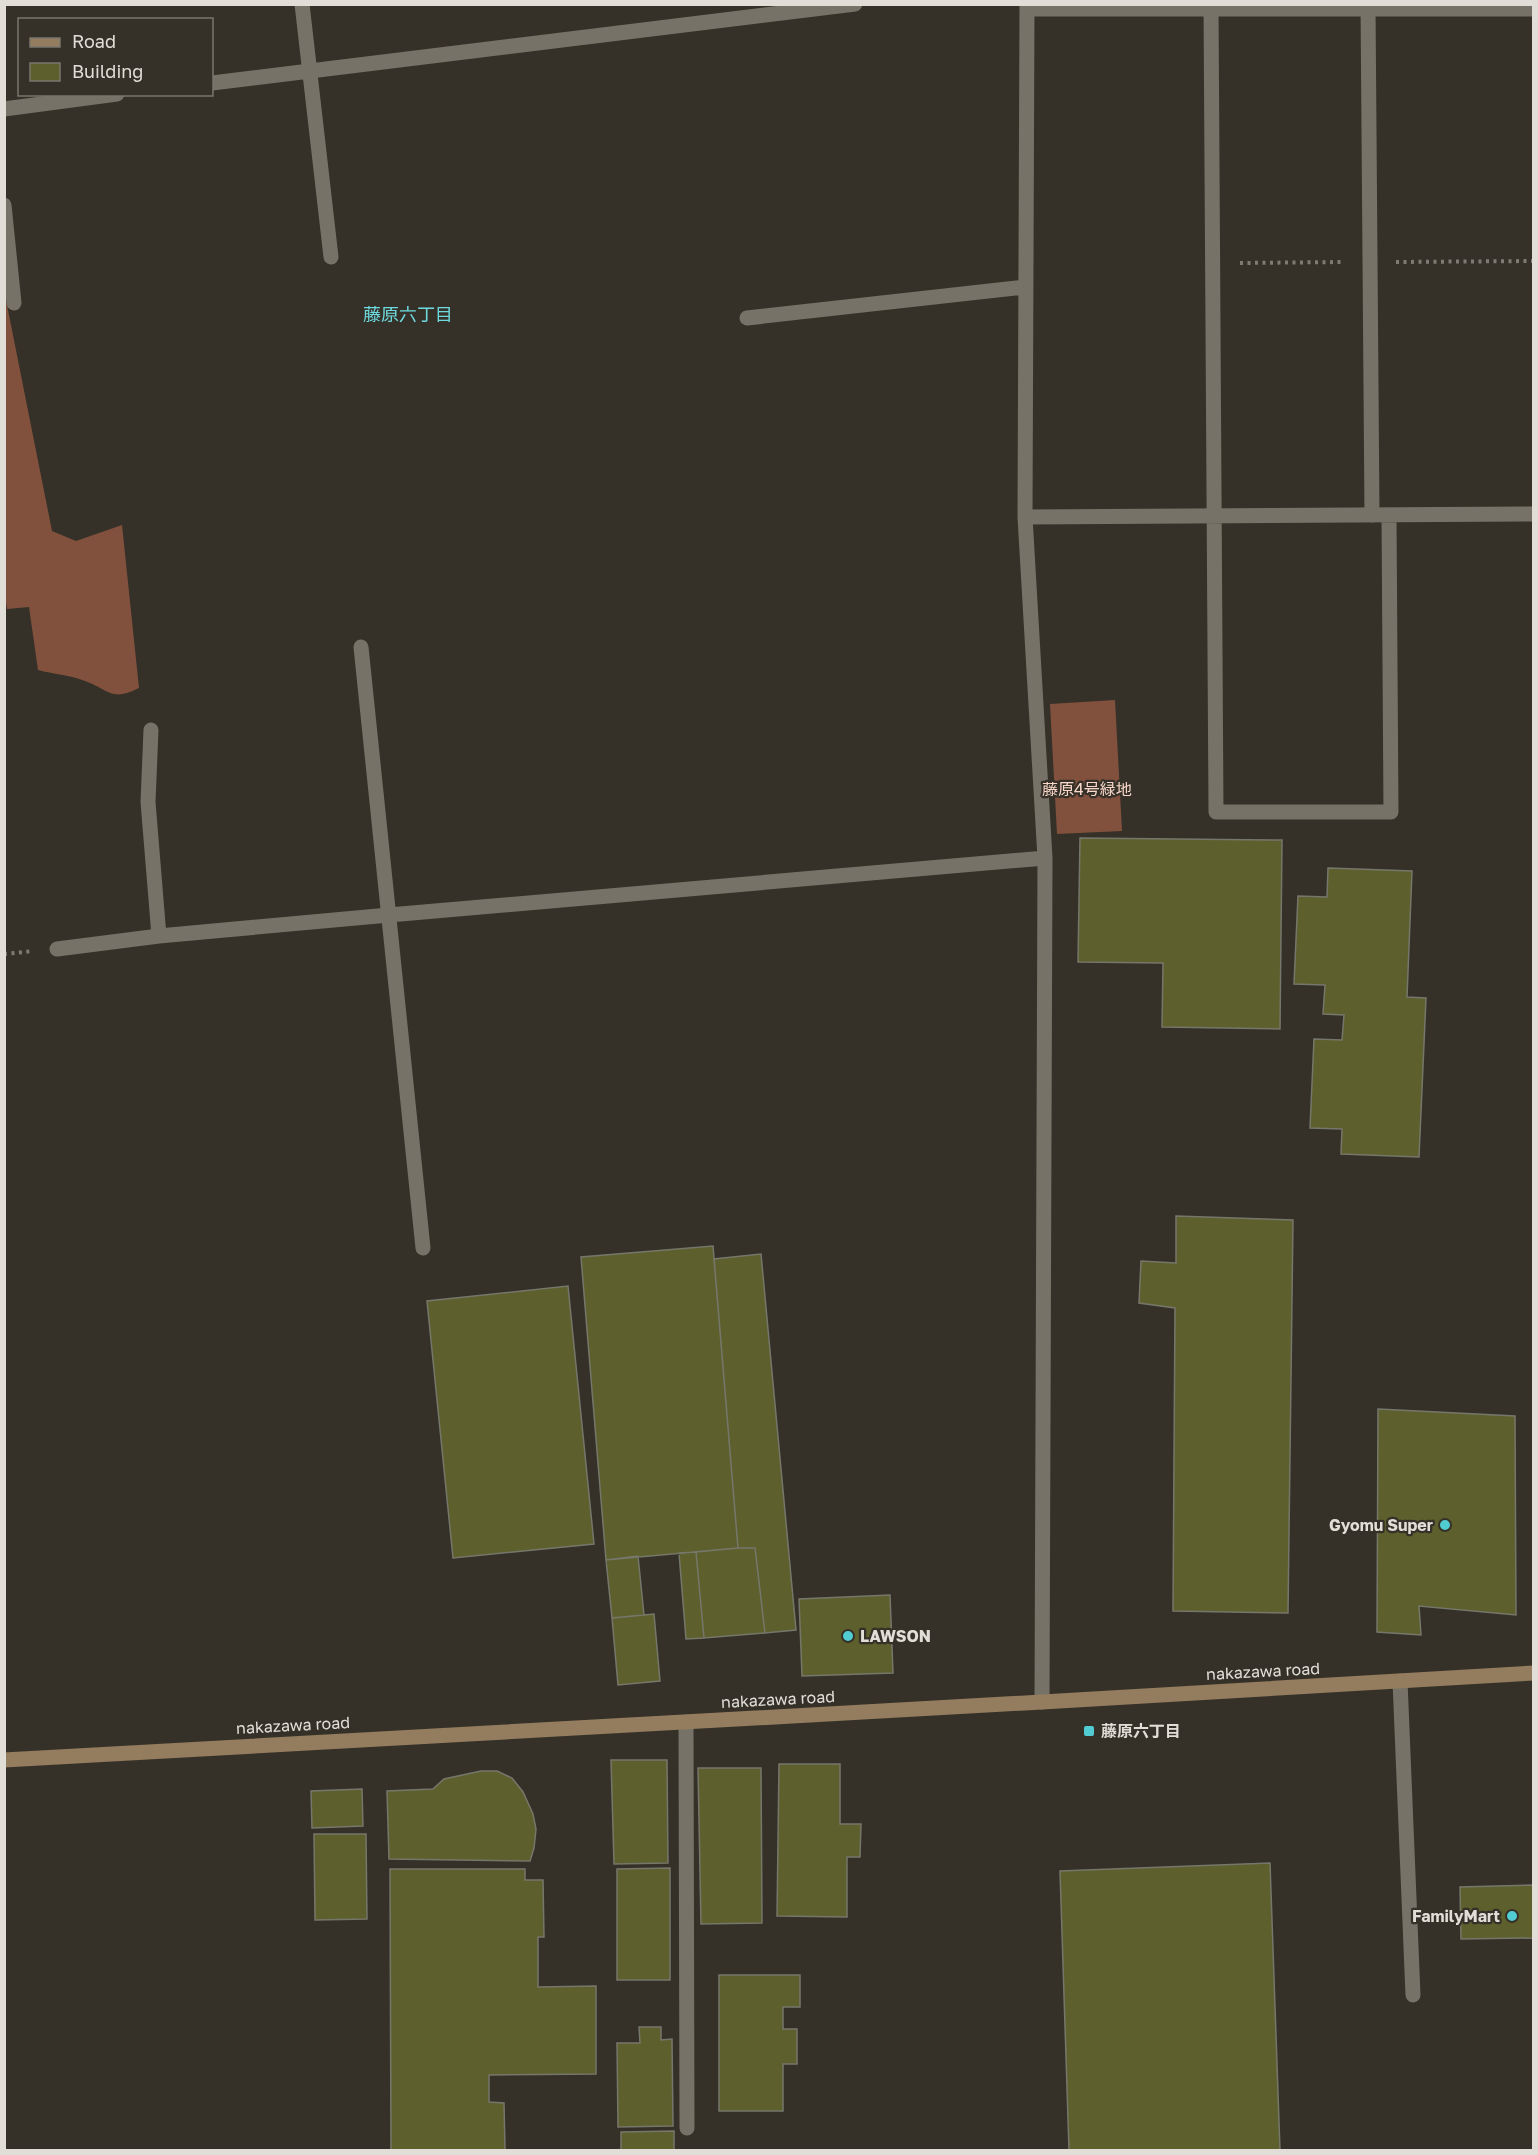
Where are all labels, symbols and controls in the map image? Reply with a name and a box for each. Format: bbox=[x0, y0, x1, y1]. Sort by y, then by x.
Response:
legend bbox=[18, 18, 213, 96]
text: Road bbox=[72, 30, 116, 52]
text: Building bbox=[72, 60, 143, 82]
district label: 藤原六丁目 bbox=[363, 303, 453, 325]
park label: 藤原4号緑地 bbox=[1042, 779, 1132, 799]
place label: Gyomu Super bbox=[1329, 1515, 1433, 1535]
marker: Gyomu Super bbox=[1438, 1518, 1452, 1532]
place label: LAWSON bbox=[860, 1626, 931, 1646]
marker: LAWSON bbox=[841, 1629, 855, 1643]
street label: nakazawa road bbox=[1206, 1658, 1320, 1684]
street label: nakazawa road bbox=[721, 1686, 835, 1712]
street label: nakazawa road bbox=[236, 1712, 350, 1738]
place label: 藤原六丁目 bbox=[1101, 1721, 1181, 1741]
marker: 藤原六丁目 bbox=[1082, 1724, 1096, 1738]
place label: FamilyMart bbox=[1412, 1906, 1500, 1926]
marker: FamilyMart bbox=[1505, 1909, 1519, 1923]

